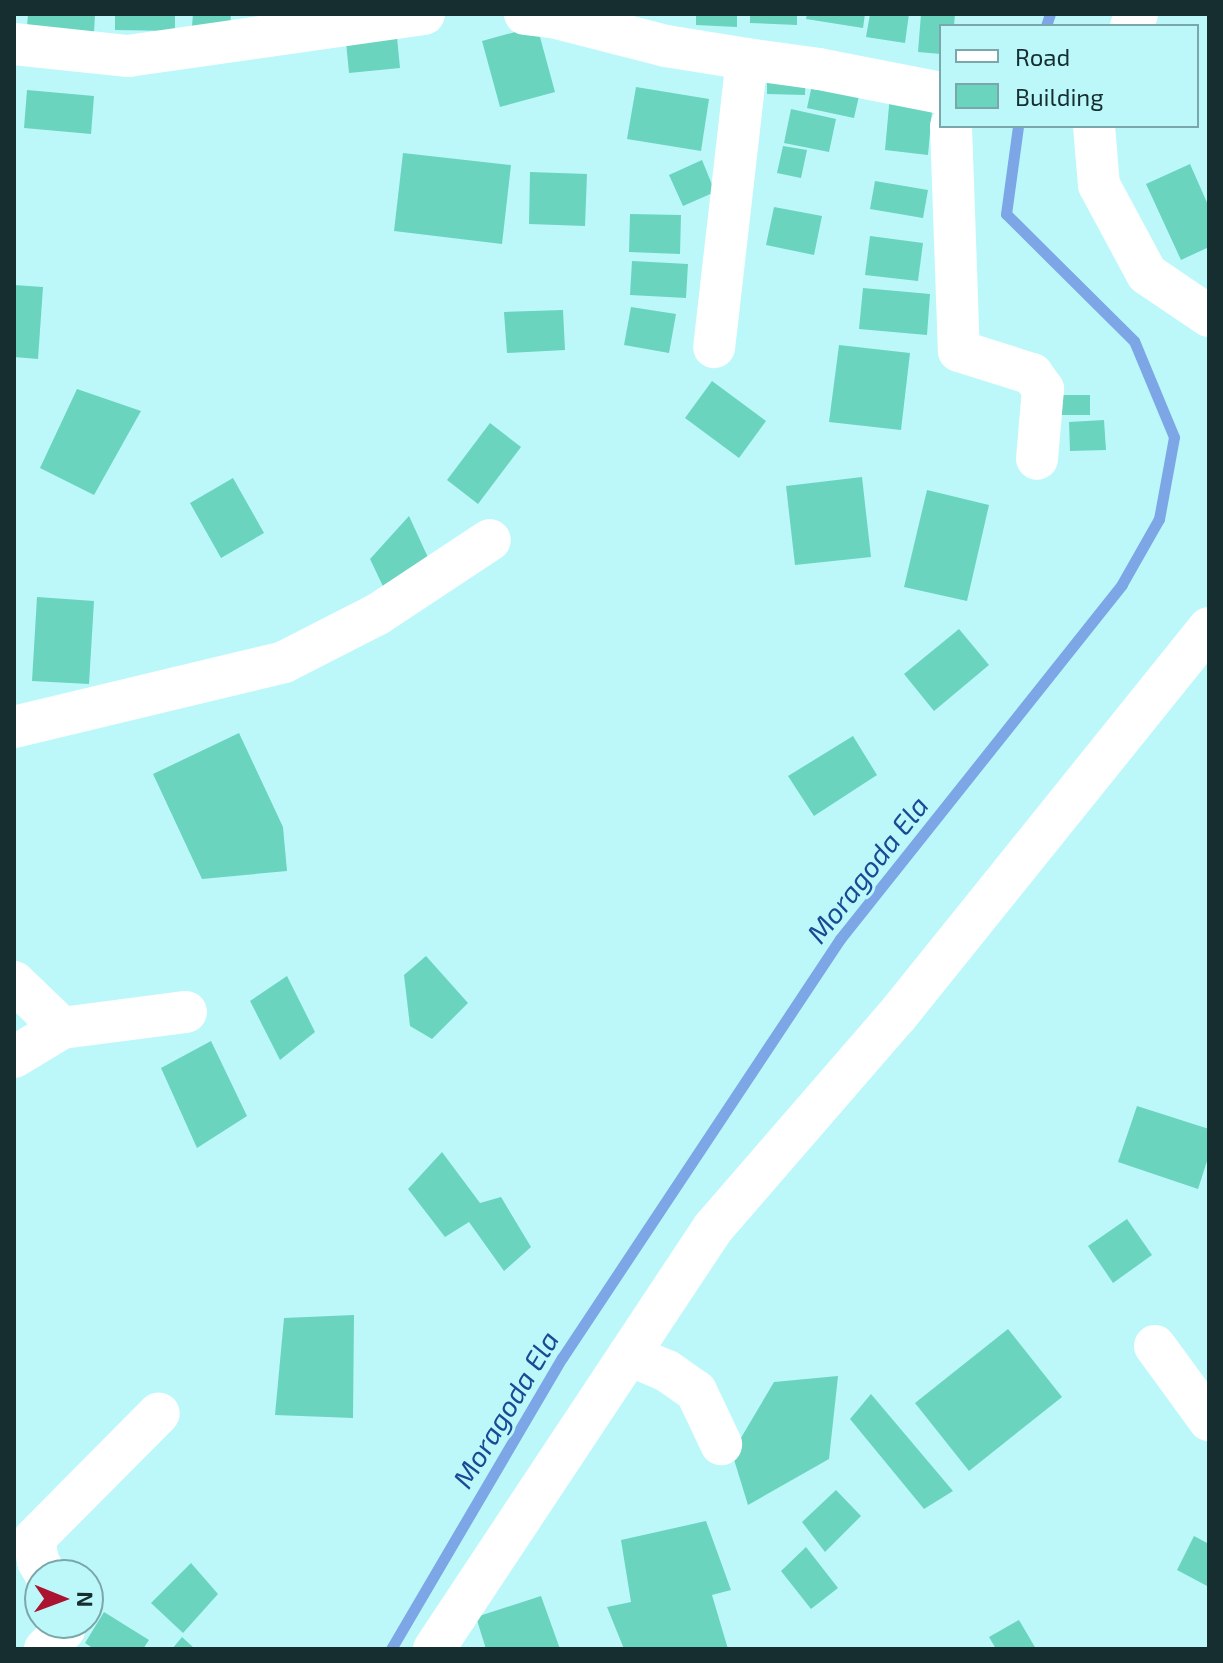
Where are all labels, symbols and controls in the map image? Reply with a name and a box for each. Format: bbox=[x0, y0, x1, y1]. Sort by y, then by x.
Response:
legend bbox=[939, 24, 1199, 128]
text: Road bbox=[1015, 42, 1070, 71]
text: Building bbox=[1015, 82, 1104, 111]
water label: Moragoda Ela bbox=[799, 789, 935, 949]
water label: Moragoda Ela bbox=[445, 1324, 565, 1494]
north arrow bbox=[24, 1559, 104, 1639]
text: N bbox=[73, 1591, 99, 1608]

